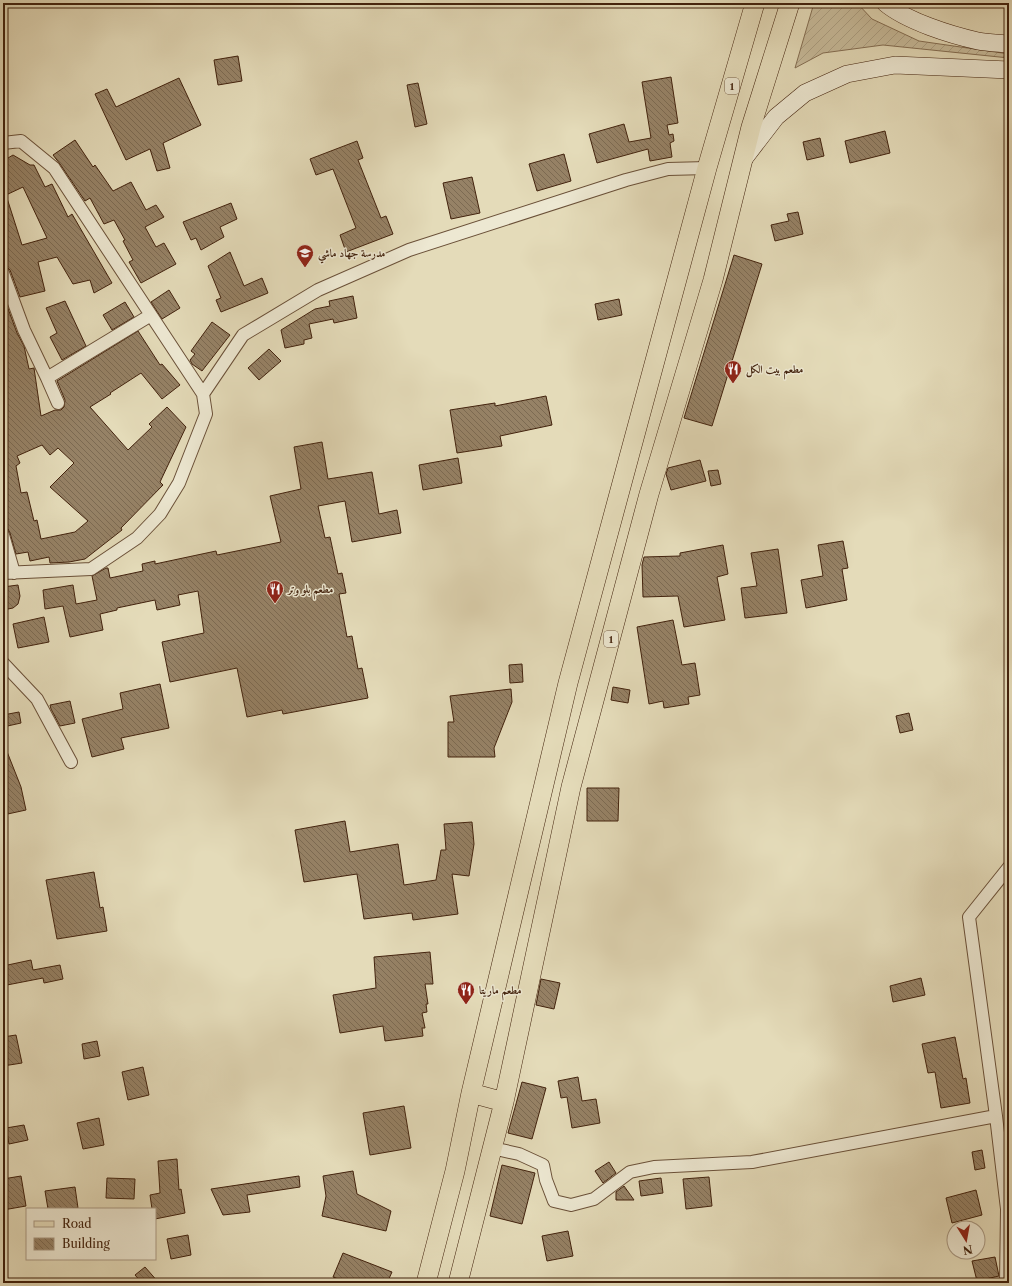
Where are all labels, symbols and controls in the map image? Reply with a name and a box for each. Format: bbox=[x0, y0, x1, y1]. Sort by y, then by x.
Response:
road number: 1 bbox=[725, 78, 739, 94]
school or university icon: مدرسة جهاد ماشي bbox=[295, 243, 315, 268]
place label: مدرسة جهاد ماشي bbox=[318, 246, 385, 264]
restaurant icon: مطعم بيت الكل bbox=[723, 359, 743, 384]
place label: مطعم بيت الكل bbox=[746, 362, 803, 380]
restaurant icon: مطعم بلو وتر bbox=[265, 579, 285, 604]
place label: مطعم بلو وتر bbox=[287, 582, 333, 600]
road number: 1 bbox=[604, 631, 618, 647]
restaurant icon: مطعم ماريتا bbox=[456, 980, 476, 1005]
place label: مطعم ماريتا bbox=[479, 983, 522, 1001]
legend bbox=[26, 1208, 156, 1260]
text: Road bbox=[62, 1216, 92, 1231]
north arrow bbox=[946, 1220, 986, 1260]
text: Building bbox=[62, 1236, 110, 1251]
text: N bbox=[961, 1242, 974, 1258]

